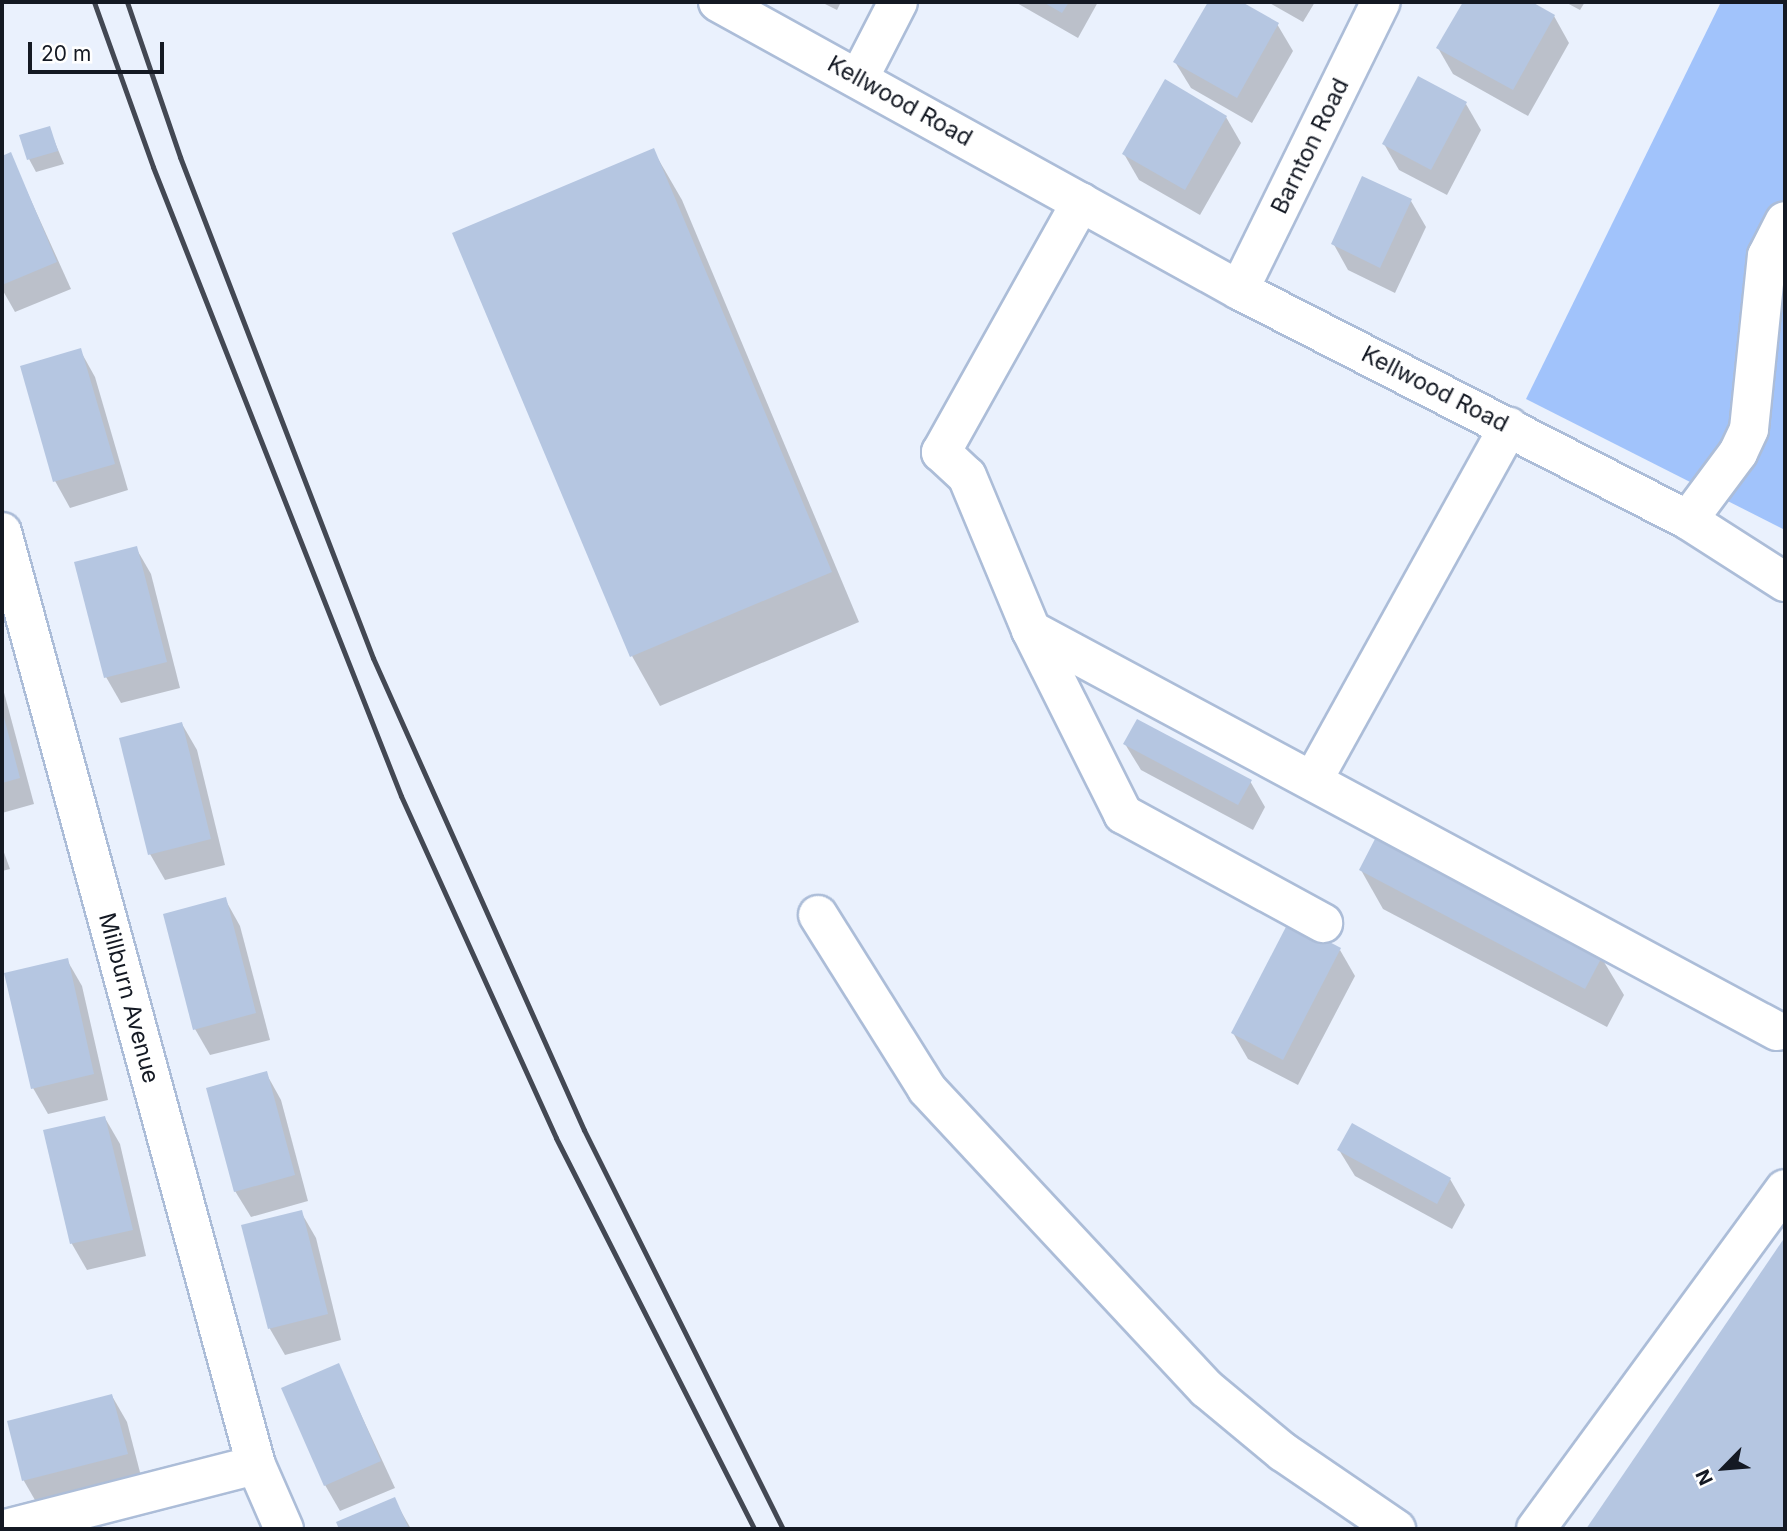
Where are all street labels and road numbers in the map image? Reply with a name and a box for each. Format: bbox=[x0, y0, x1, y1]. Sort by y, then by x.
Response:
street label: Kellwood Road bbox=[823, 50, 977, 152]
street label: Barnton Road bbox=[1265, 74, 1355, 218]
street label: Kellwood Road bbox=[1357, 340, 1513, 438]
street label: Millburn Avenue bbox=[93, 910, 165, 1086]

